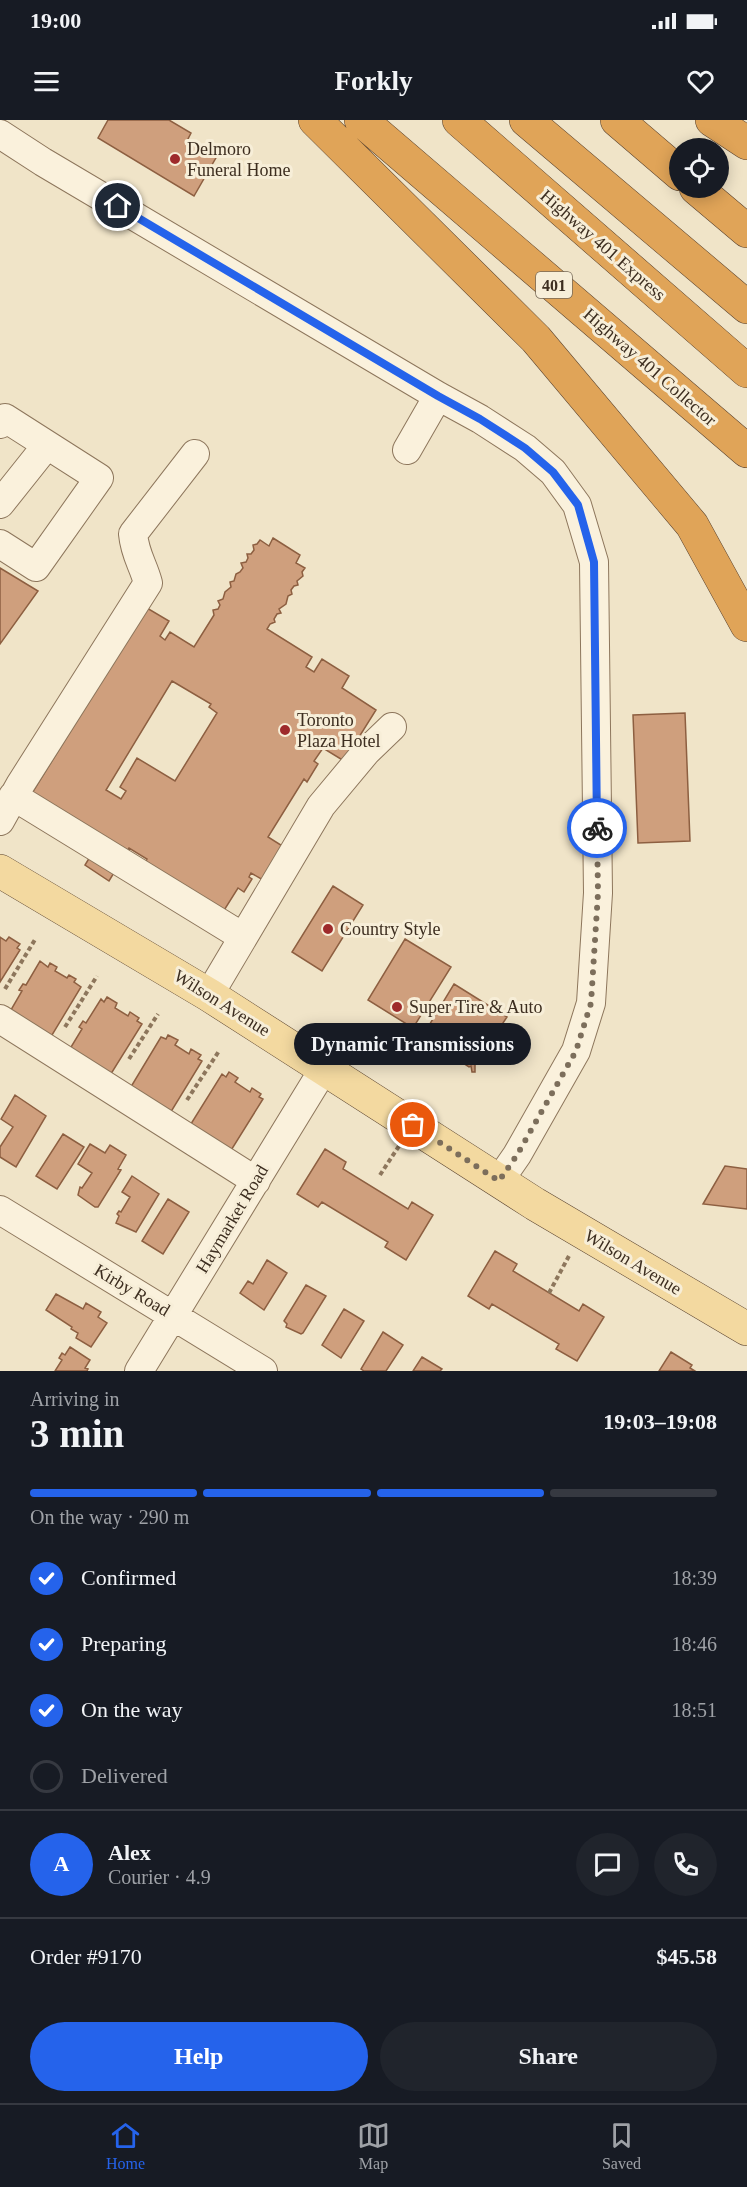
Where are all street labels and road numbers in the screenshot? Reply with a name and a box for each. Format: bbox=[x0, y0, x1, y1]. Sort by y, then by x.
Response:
street label: Highway 401 Express bbox=[536, 185, 670, 305]
road number: 401 bbox=[536, 272, 572, 298]
street label: Highway 401 Collector bbox=[580, 304, 720, 430]
street label: Wilson Avenue bbox=[170, 966, 274, 1040]
street label: Haymarket Road bbox=[192, 1161, 272, 1277]
street label: Wilson Avenue bbox=[581, 1225, 685, 1299]
street label: Kirby Road bbox=[91, 1260, 173, 1320]

